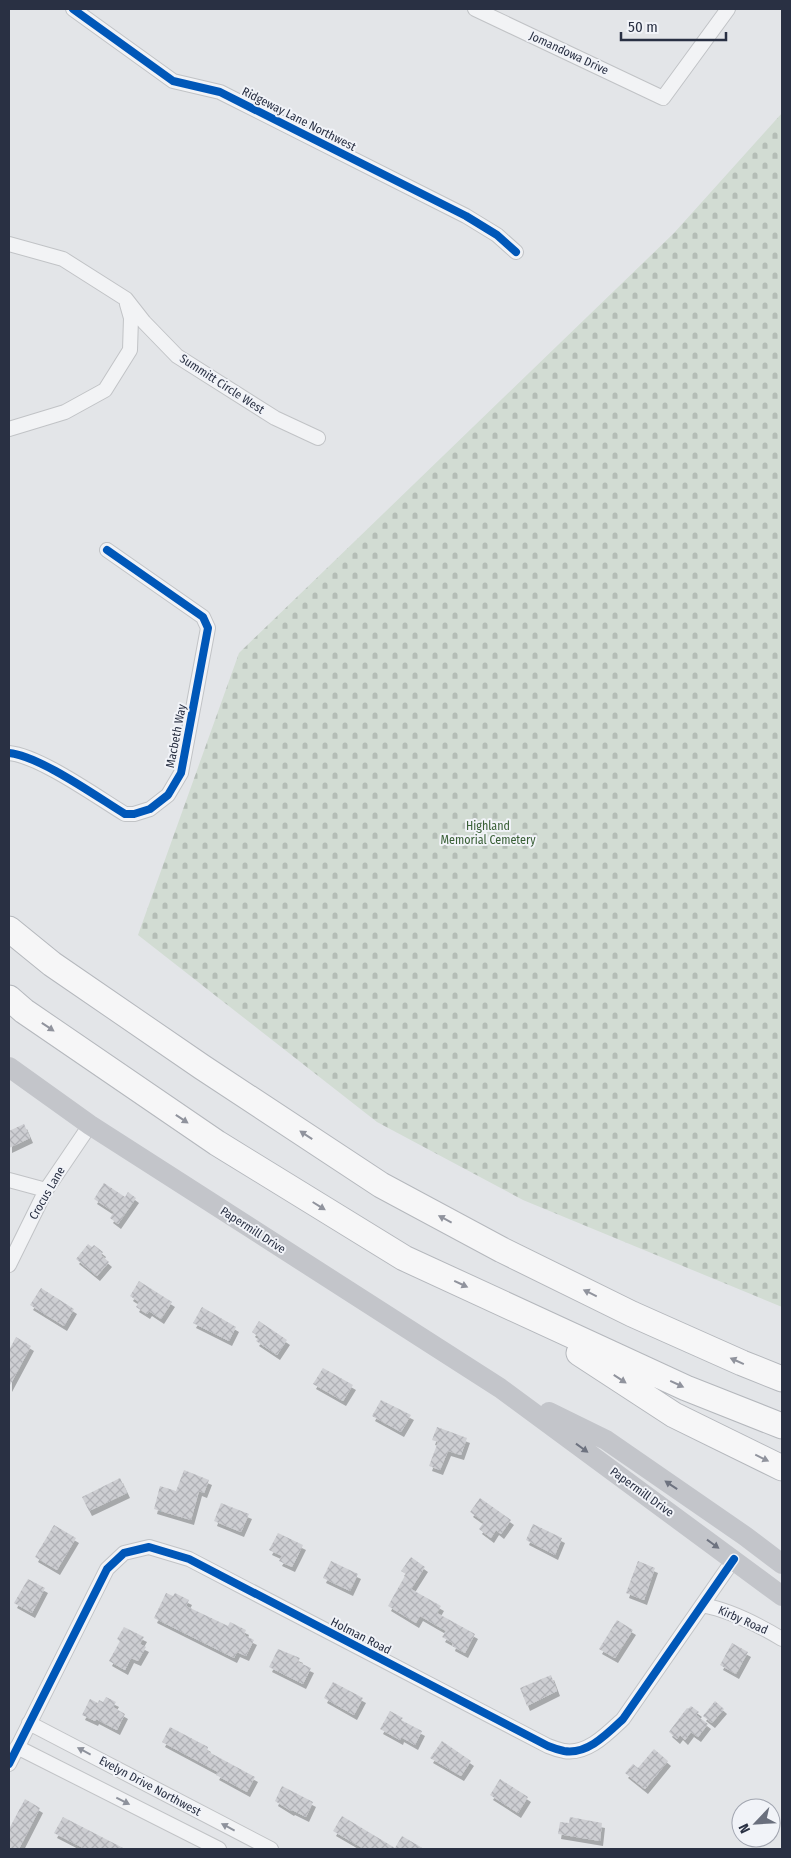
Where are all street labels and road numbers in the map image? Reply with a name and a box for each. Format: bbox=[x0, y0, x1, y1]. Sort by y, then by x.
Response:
street label: Jomandowa Drive bbox=[527, 29, 611, 77]
street label: Ridgeway Lane Northwest bbox=[240, 84, 358, 154]
street label: Summitt Circle West bbox=[177, 351, 267, 417]
street label: Macbeth Way bbox=[163, 702, 189, 769]
street label: Crocus Lane bbox=[26, 1164, 68, 1222]
street label: Papermill Drive bbox=[218, 1204, 288, 1256]
street label: Papermill Drive bbox=[608, 1464, 676, 1520]
street label: Kirby Road bbox=[716, 1603, 770, 1637]
street label: Holman Road bbox=[328, 1615, 394, 1657]
street label: Evelyn Drive Northwest bbox=[97, 1753, 203, 1819]

